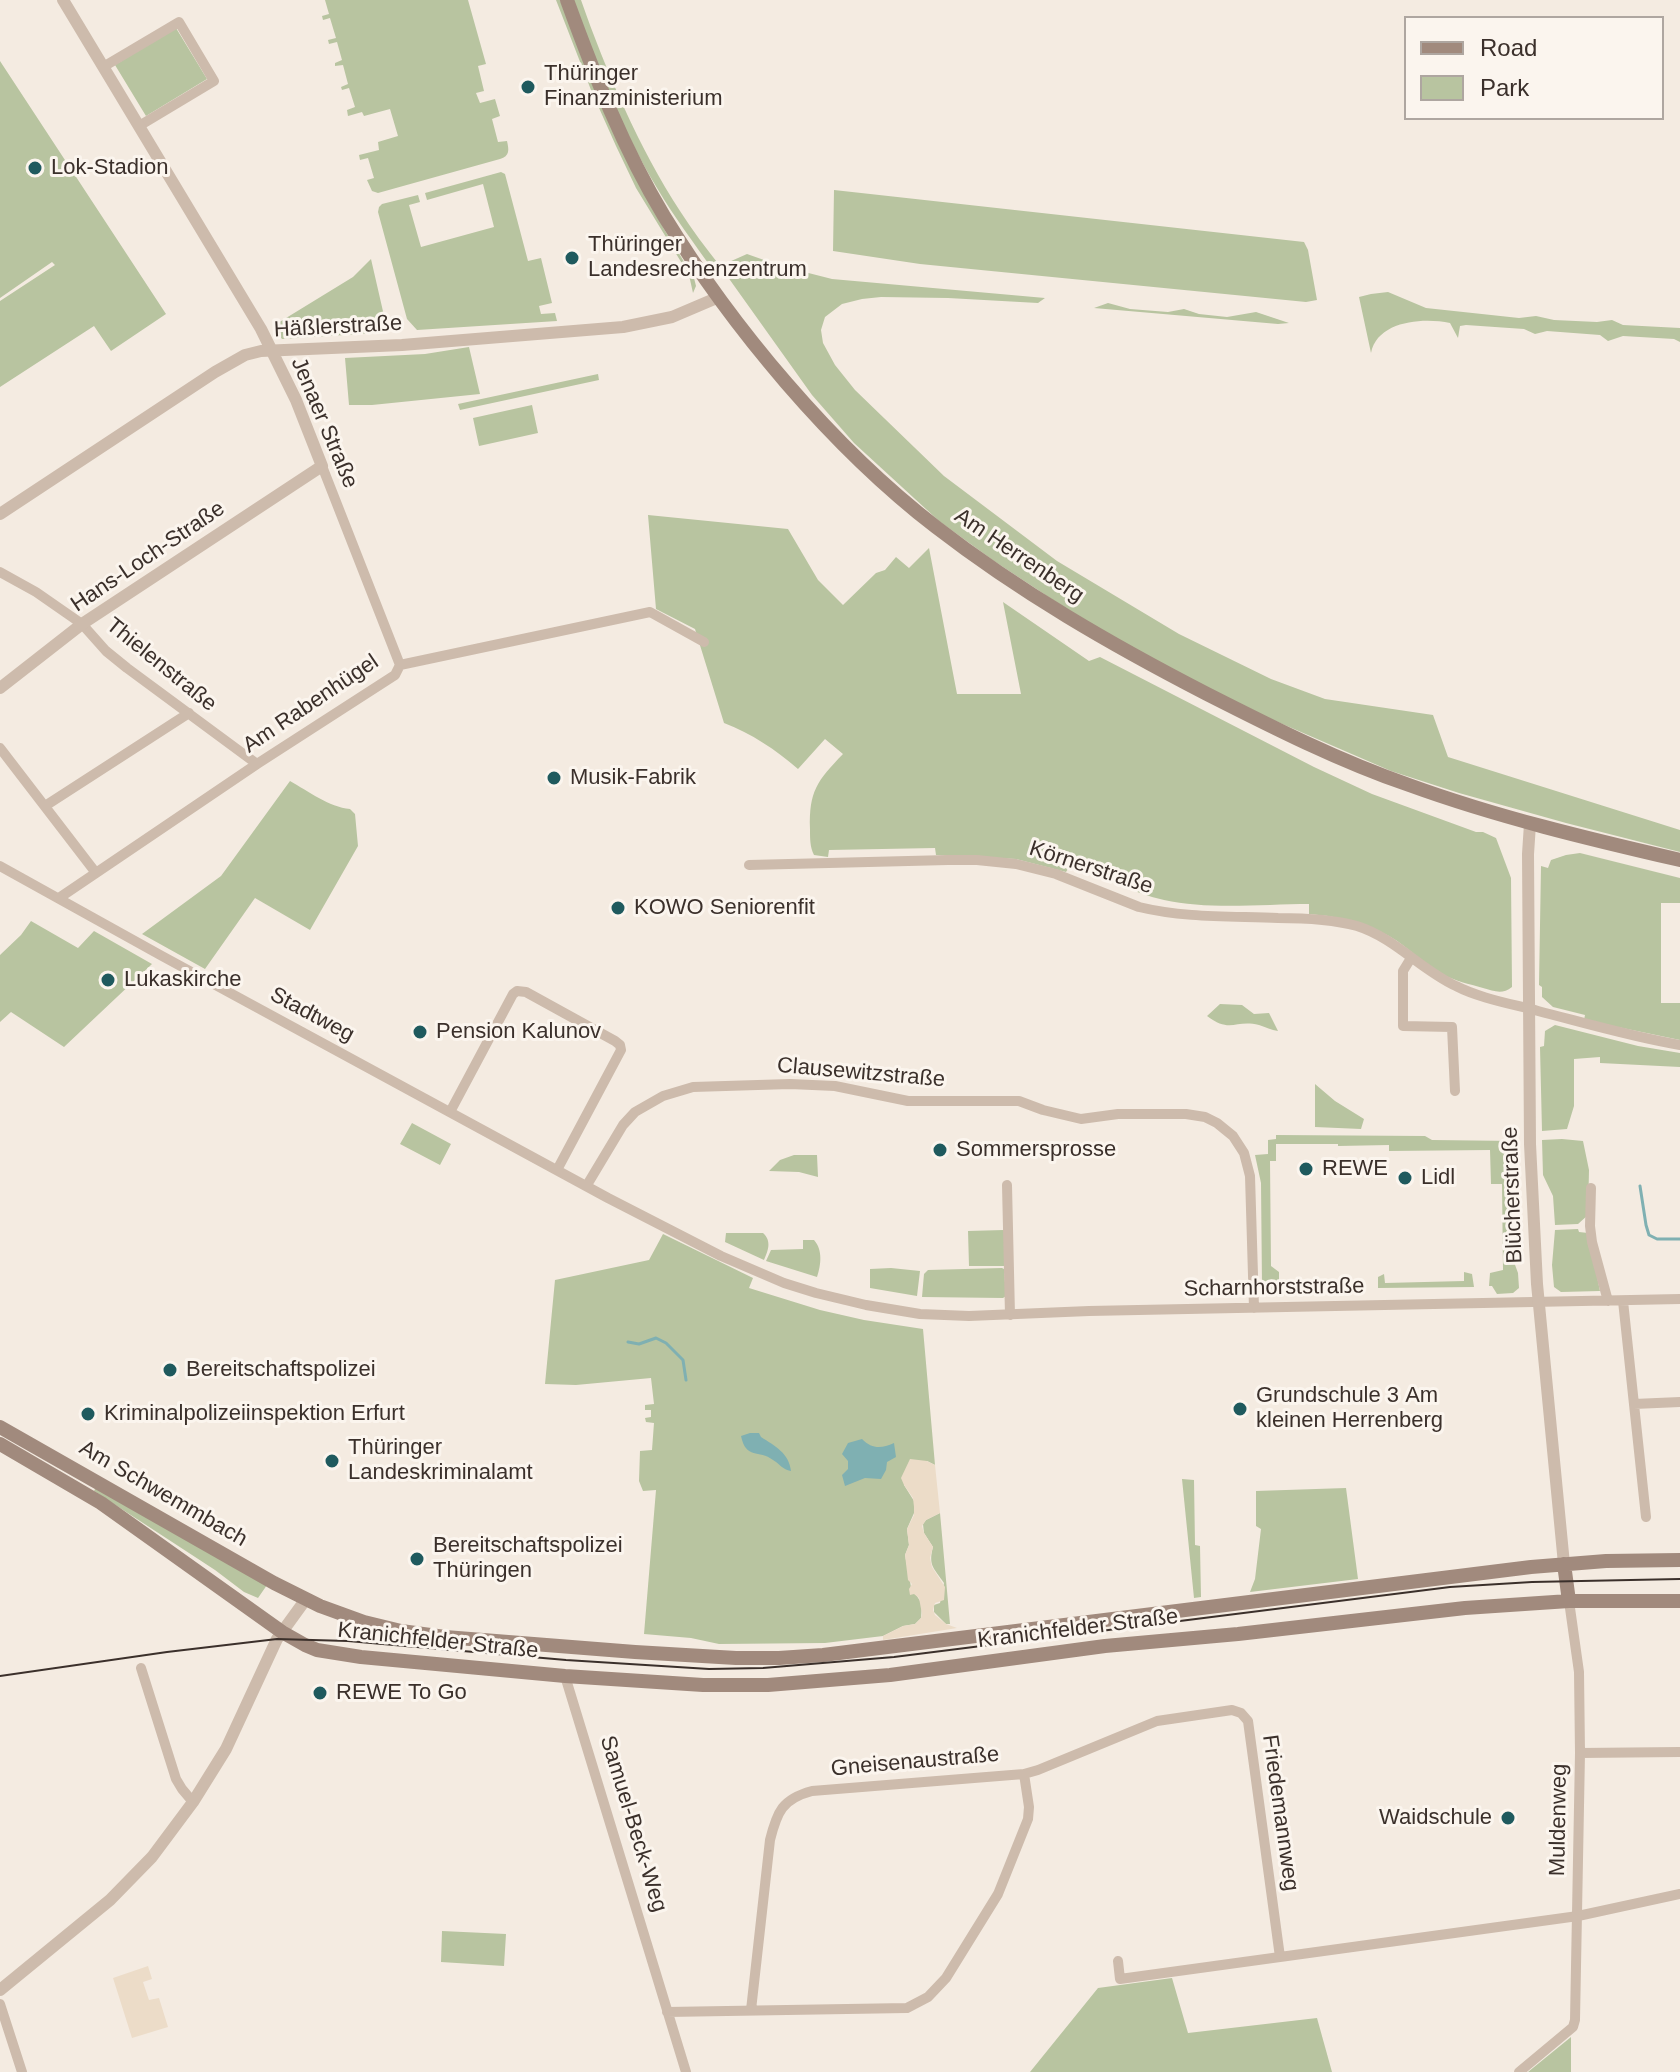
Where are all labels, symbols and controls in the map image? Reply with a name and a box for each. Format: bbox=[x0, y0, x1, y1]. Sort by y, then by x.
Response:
legend bbox=[1404, 16, 1664, 120]
text: Road bbox=[1480, 34, 1537, 61]
place label: Thüringer Finanzministerium bbox=[544, 61, 722, 112]
text: Park bbox=[1480, 74, 1529, 101]
marker: Thüringer Finanzministerium bbox=[519, 78, 537, 96]
place label: Lok-Stadion bbox=[51, 155, 168, 181]
marker: Lok-Stadion bbox=[26, 159, 44, 177]
place label: Thüringer Landesrechenzentrum bbox=[588, 232, 807, 284]
marker: Thüringer Landesrechenzentrum bbox=[563, 249, 581, 267]
street label: Häßlerstraße bbox=[273, 310, 403, 344]
street label: Jenaer Straße bbox=[285, 354, 363, 492]
street label: Hans-Loch-Straße bbox=[66, 496, 230, 618]
street label: Am Herrenberg bbox=[949, 503, 1089, 609]
street label: Thielenstraße bbox=[100, 612, 222, 718]
street label: Am Rabenhügel bbox=[238, 649, 384, 759]
place label: Musik-Fabrik bbox=[570, 765, 696, 791]
marker: Musik-Fabrik bbox=[545, 769, 563, 787]
street label: Körnerstraße bbox=[1026, 836, 1156, 900]
place label: KOWO Seniorenfit bbox=[634, 895, 815, 921]
marker: KOWO Seniorenfit bbox=[609, 899, 627, 917]
place label: Lukaskirche bbox=[124, 967, 241, 993]
marker: Lukaskirche bbox=[99, 971, 117, 989]
street label: Stadtweg bbox=[265, 982, 359, 1048]
place label: Pension Kalunov bbox=[436, 1019, 601, 1045]
marker: Pension Kalunov bbox=[411, 1023, 429, 1041]
street label: Clausewitzstraße bbox=[776, 1052, 946, 1094]
street label: Blücherstraße bbox=[1497, 1126, 1529, 1264]
place label: Sommersprosse bbox=[956, 1137, 1116, 1163]
marker: Sommersprosse bbox=[931, 1141, 949, 1159]
place label: REWE bbox=[1322, 1156, 1388, 1182]
marker: REWE bbox=[1297, 1160, 1315, 1178]
place label: Lidl bbox=[1421, 1165, 1455, 1191]
marker: Lidl bbox=[1396, 1169, 1414, 1187]
street label: Scharnhorststraße bbox=[1183, 1273, 1365, 1303]
place label: Bereitschaftspolizei bbox=[186, 1357, 376, 1383]
marker: Bereitschaftspolizei bbox=[161, 1361, 179, 1379]
place label: Grundschule 3 Am kleinen Herrenberg bbox=[1256, 1383, 1443, 1434]
marker: Grundschule 3 Am kleinen Herrenberg bbox=[1231, 1400, 1249, 1418]
place label: Kriminalpolizeiinspektion Erfurt bbox=[104, 1401, 405, 1427]
marker: Kriminalpolizeiinspektion Erfurt bbox=[79, 1405, 97, 1423]
street label: Am Schwemmbach bbox=[74, 1435, 252, 1553]
place label: Thüringer Landeskriminalamt bbox=[348, 1435, 533, 1486]
marker: Thüringer Landeskriminalamt bbox=[323, 1452, 341, 1470]
place label: Bereitschaftspolizei Thüringen bbox=[433, 1533, 623, 1584]
marker: Bereitschaftspolizei Thüringen bbox=[408, 1550, 426, 1568]
street label: Kranichfelder Straße bbox=[976, 1604, 1180, 1654]
street label: Kranichfelder Straße bbox=[336, 1617, 540, 1665]
place label: REWE To Go bbox=[336, 1680, 467, 1706]
marker: REWE To Go bbox=[311, 1684, 329, 1702]
street label: Samuel-Beck-Weg bbox=[594, 1733, 672, 1915]
street label: Friedemannweg bbox=[1256, 1733, 1304, 1893]
street label: Gneisenaustraße bbox=[830, 1741, 1000, 1783]
street label: Muldenweg bbox=[1545, 1764, 1573, 1876]
place label: Waidschule bbox=[1379, 1805, 1492, 1831]
marker: Waidschule bbox=[1499, 1809, 1517, 1827]

